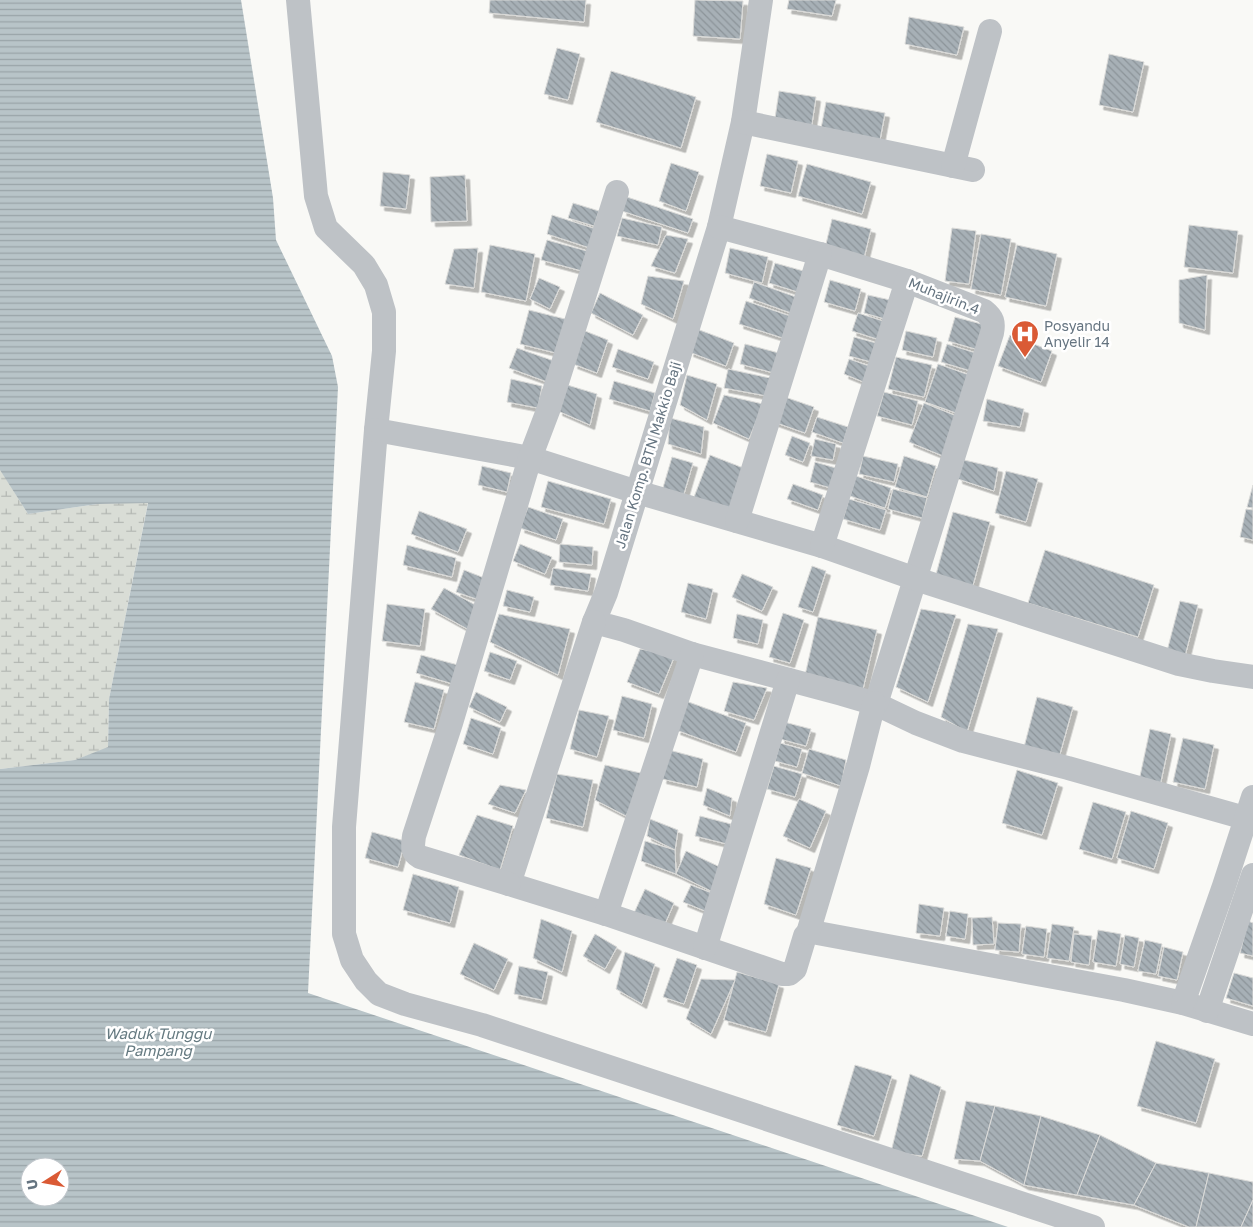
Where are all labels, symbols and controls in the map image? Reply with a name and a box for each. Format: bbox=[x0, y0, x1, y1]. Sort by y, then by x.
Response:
street label: Muhajirin.4 bbox=[906, 274, 982, 317]
place label: Posyandu Anyelir 14 bbox=[1044, 317, 1110, 350]
hospital icon: Posyandu Anyelir 14 bbox=[1010, 319, 1040, 358]
street label: Jalan Komp. BTN Makkio Baji bbox=[611, 359, 684, 550]
water label: Waduk Tunggu Pampang bbox=[105, 1024, 212, 1060]
north arrow bbox=[20, 1157, 70, 1207]
text: U bbox=[22, 1178, 41, 1191]

